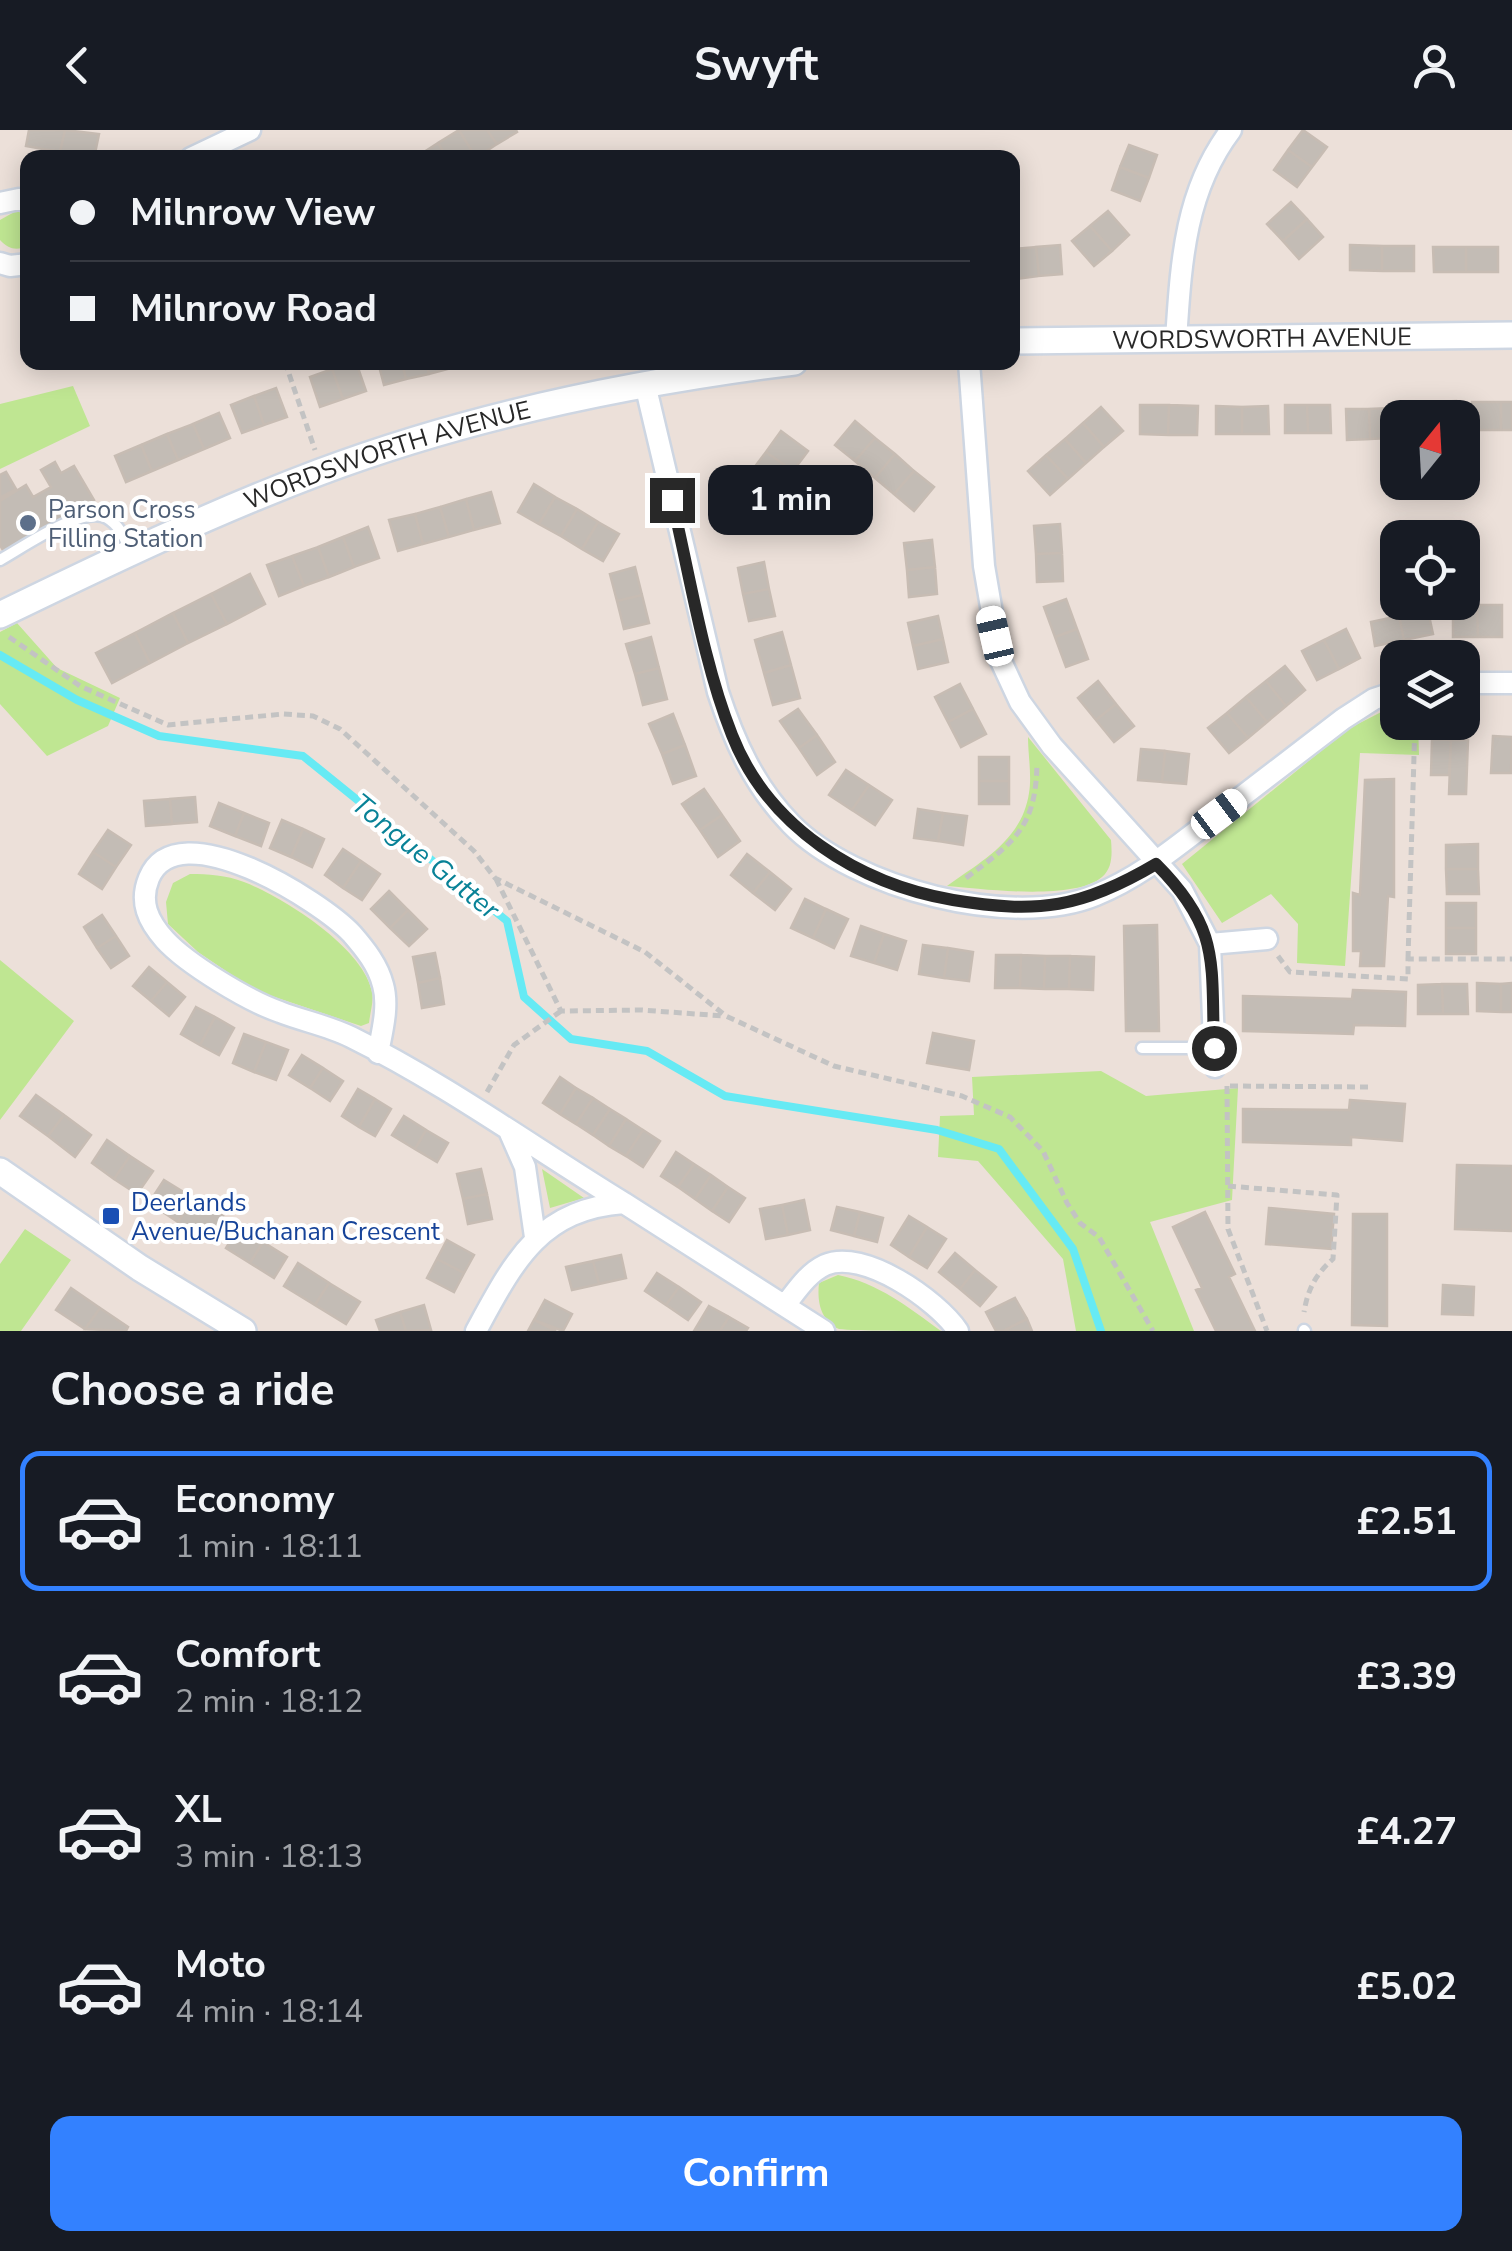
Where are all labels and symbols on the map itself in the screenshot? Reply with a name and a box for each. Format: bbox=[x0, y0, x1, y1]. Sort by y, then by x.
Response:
street label: WORDSWORTH AVENUE bbox=[1112, 320, 1412, 358]
street label: WORDSWORTH AVENUE bbox=[239, 393, 534, 518]
north arrow bbox=[1380, 400, 1480, 500]
callout: 1 min bbox=[707, 465, 872, 535]
route end bbox=[650, 478, 695, 523]
place label: Parson Cross Filling Station bbox=[48, 493, 203, 556]
marker: Parson Cross Filling Station bbox=[17, 512, 39, 534]
car bbox=[974, 603, 1016, 669]
car bbox=[1186, 784, 1252, 844]
water label: Tongue Gutter bbox=[343, 785, 508, 929]
route start bbox=[1192, 1026, 1237, 1071]
place label: Deerlands Avenue/Buchanan Crescent bbox=[131, 1186, 440, 1249]
marker: Deerlands Avenue/Buchanan Crescent bbox=[100, 1205, 122, 1227]

